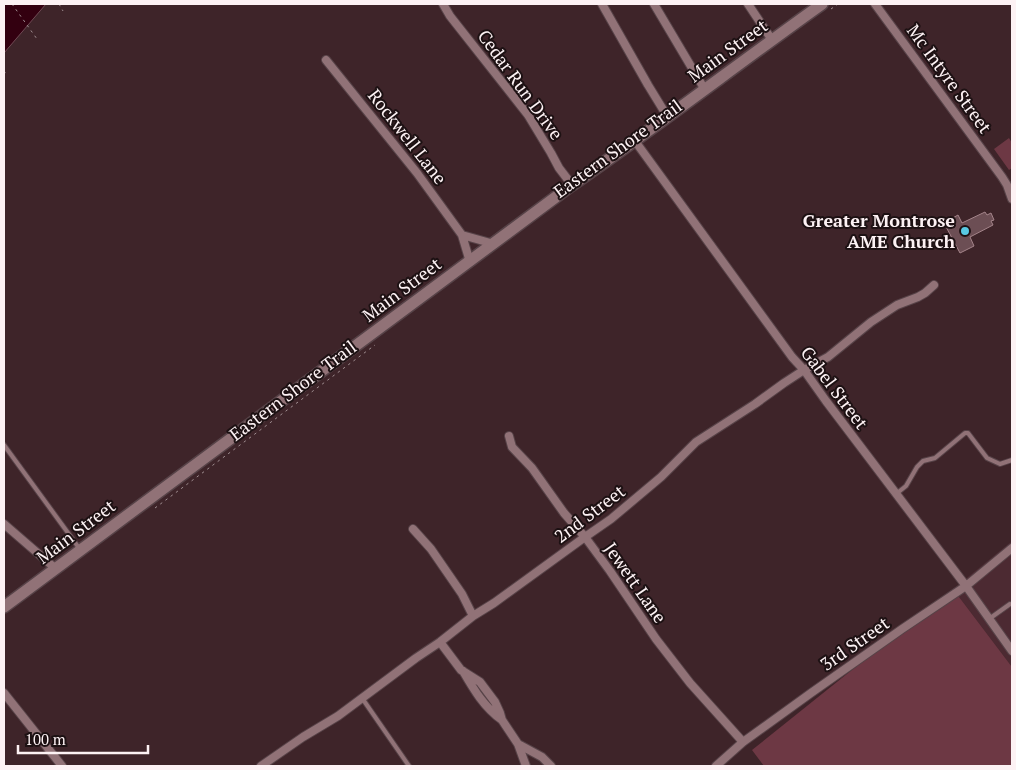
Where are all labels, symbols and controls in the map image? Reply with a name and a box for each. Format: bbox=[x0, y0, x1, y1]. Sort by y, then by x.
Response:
street label: Main Street bbox=[683, 13, 772, 87]
street label: Mc Intyre Street bbox=[902, 19, 998, 138]
street label: Cedar Run Drive bbox=[473, 25, 569, 144]
street label: Rockwell Lane bbox=[363, 84, 453, 189]
street label: Eastern Shore Trail bbox=[548, 94, 686, 203]
place label: Greater Montrose AME Church bbox=[803, 208, 955, 253]
marker: Greater Montrose AME Church bbox=[959, 225, 971, 237]
street label: Main Street bbox=[357, 251, 446, 327]
street label: Eastern Shore Trail bbox=[224, 335, 361, 446]
street label: Gabel Street bbox=[796, 341, 874, 434]
street label: 2nd Street bbox=[549, 479, 630, 548]
street label: Main Street bbox=[31, 493, 120, 569]
street label: Jewett Lane bbox=[599, 537, 672, 628]
street label: 3rd Street bbox=[815, 611, 894, 676]
scale bar bbox=[18, 722, 148, 754]
text: 100 m bbox=[25, 729, 66, 749]

